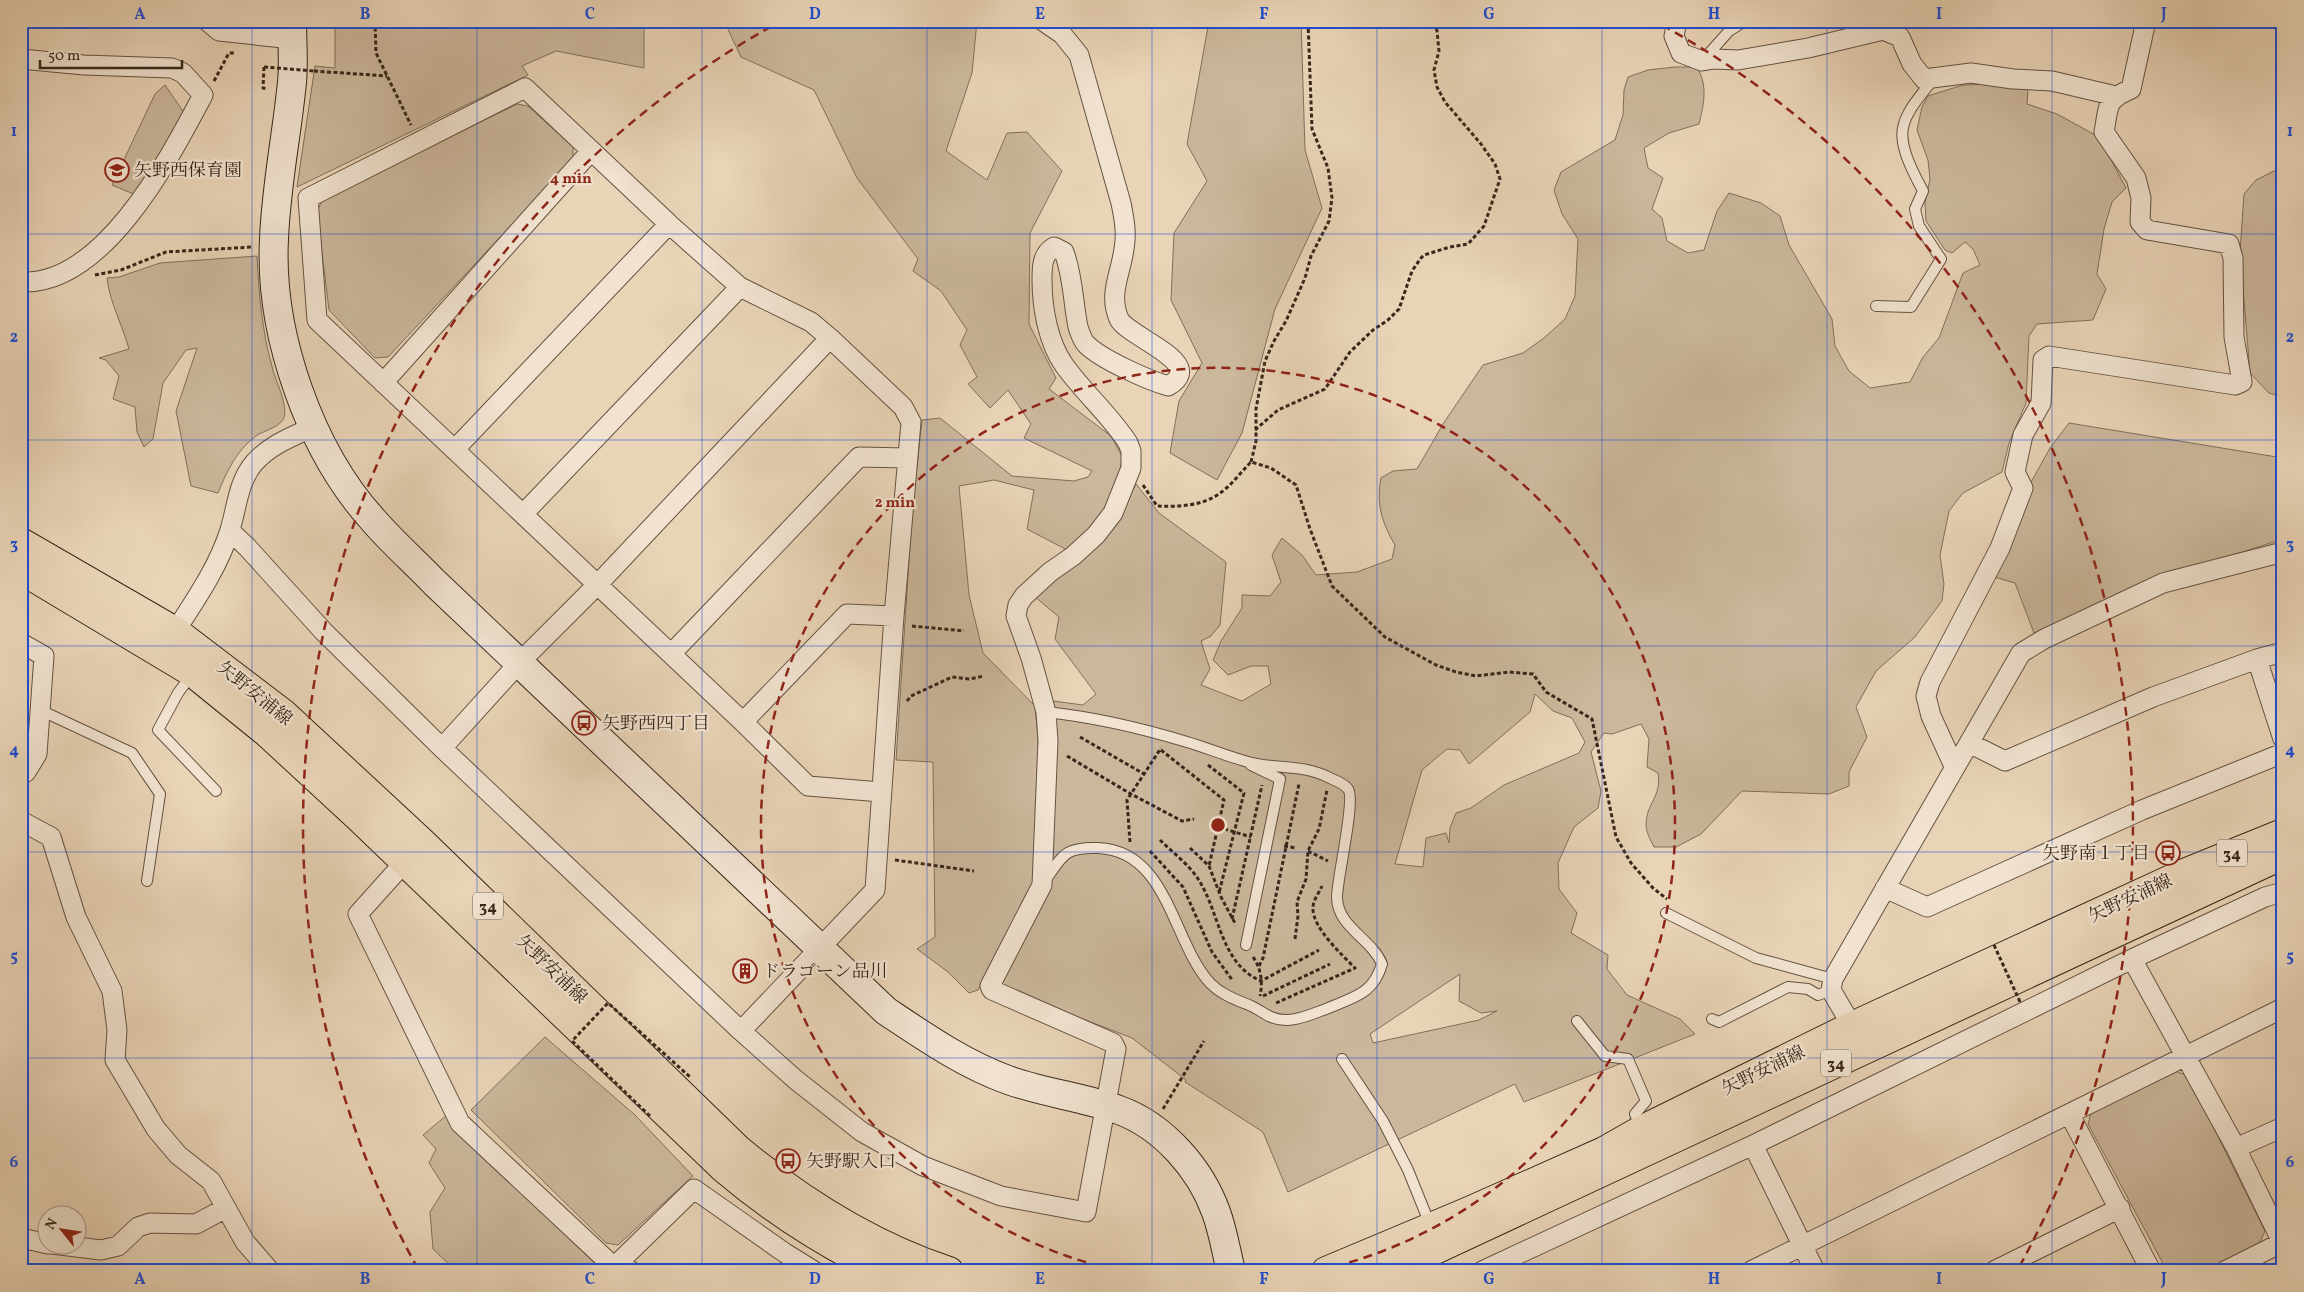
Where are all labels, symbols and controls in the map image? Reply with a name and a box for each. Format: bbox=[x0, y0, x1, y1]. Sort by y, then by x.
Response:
text: A bbox=[134, 4, 146, 26]
text: B bbox=[360, 4, 371, 26]
text: C bbox=[585, 4, 595, 26]
text: D bbox=[809, 4, 821, 26]
text: E bbox=[1035, 4, 1045, 26]
text: F bbox=[1259, 4, 1269, 26]
text: G bbox=[1483, 4, 1495, 26]
text: H bbox=[1708, 4, 1720, 26]
text: I bbox=[1936, 4, 1942, 26]
text: J bbox=[2160, 4, 2167, 26]
scale bar bbox=[40, 38, 182, 70]
text: 50 m bbox=[48, 46, 80, 67]
text: 1 bbox=[11, 121, 17, 143]
text: 1 bbox=[2287, 121, 2293, 143]
school or university icon: 矢野西保育園 bbox=[104, 157, 130, 183]
place label: 矢野西保育園 bbox=[134, 159, 242, 184]
text: 4 min bbox=[550, 169, 592, 190]
text: 2 bbox=[10, 327, 18, 349]
text: 2 bbox=[2286, 327, 2294, 349]
text: 2 min bbox=[875, 493, 915, 514]
text: 3 bbox=[10, 534, 18, 556]
text: 3 bbox=[2286, 534, 2294, 556]
street label: 矢野安浦線 bbox=[211, 656, 297, 732]
bus stop icon: 矢野西四丁目 bbox=[571, 710, 597, 736]
place label: 矢野西四丁目 bbox=[602, 712, 710, 737]
text: 4 bbox=[9, 740, 19, 762]
text: 4 bbox=[2285, 740, 2295, 762]
centre of rings bbox=[1209, 816, 1227, 834]
bus stop icon: 矢野南１丁目 bbox=[2155, 840, 2181, 866]
road number: 34 bbox=[2217, 840, 2247, 866]
place label: 矢野南１丁目 bbox=[2042, 842, 2150, 867]
street label: 矢野安浦線 bbox=[2085, 869, 2177, 930]
road number: 34 bbox=[473, 892, 503, 919]
street label: 矢野安浦線 bbox=[510, 930, 592, 1010]
text: 5 bbox=[10, 946, 18, 968]
text: 5 bbox=[2286, 946, 2294, 968]
building icon: ドラゴーン品川 bbox=[732, 958, 758, 984]
place label: ドラゴーン品川 bbox=[762, 960, 888, 985]
street label: 矢野安浦線 bbox=[1718, 1040, 1810, 1102]
road number: 34 bbox=[1821, 1050, 1851, 1076]
bus stop icon: 矢野駅入口 bbox=[775, 1148, 801, 1174]
place label: 矢野駅入口 bbox=[806, 1150, 896, 1175]
text: 6 bbox=[10, 1152, 19, 1174]
text: 6 bbox=[2286, 1152, 2295, 1174]
north arrow bbox=[38, 1204, 88, 1254]
text: N bbox=[41, 1215, 63, 1233]
text: A bbox=[134, 1269, 146, 1291]
text: B bbox=[360, 1269, 371, 1291]
text: C bbox=[585, 1269, 595, 1291]
text: D bbox=[809, 1269, 821, 1291]
text: E bbox=[1035, 1269, 1045, 1291]
text: F bbox=[1259, 1269, 1269, 1291]
text: G bbox=[1483, 1269, 1495, 1291]
text: H bbox=[1708, 1269, 1720, 1291]
text: I bbox=[1936, 1269, 1942, 1291]
text: J bbox=[2160, 1269, 2167, 1291]

